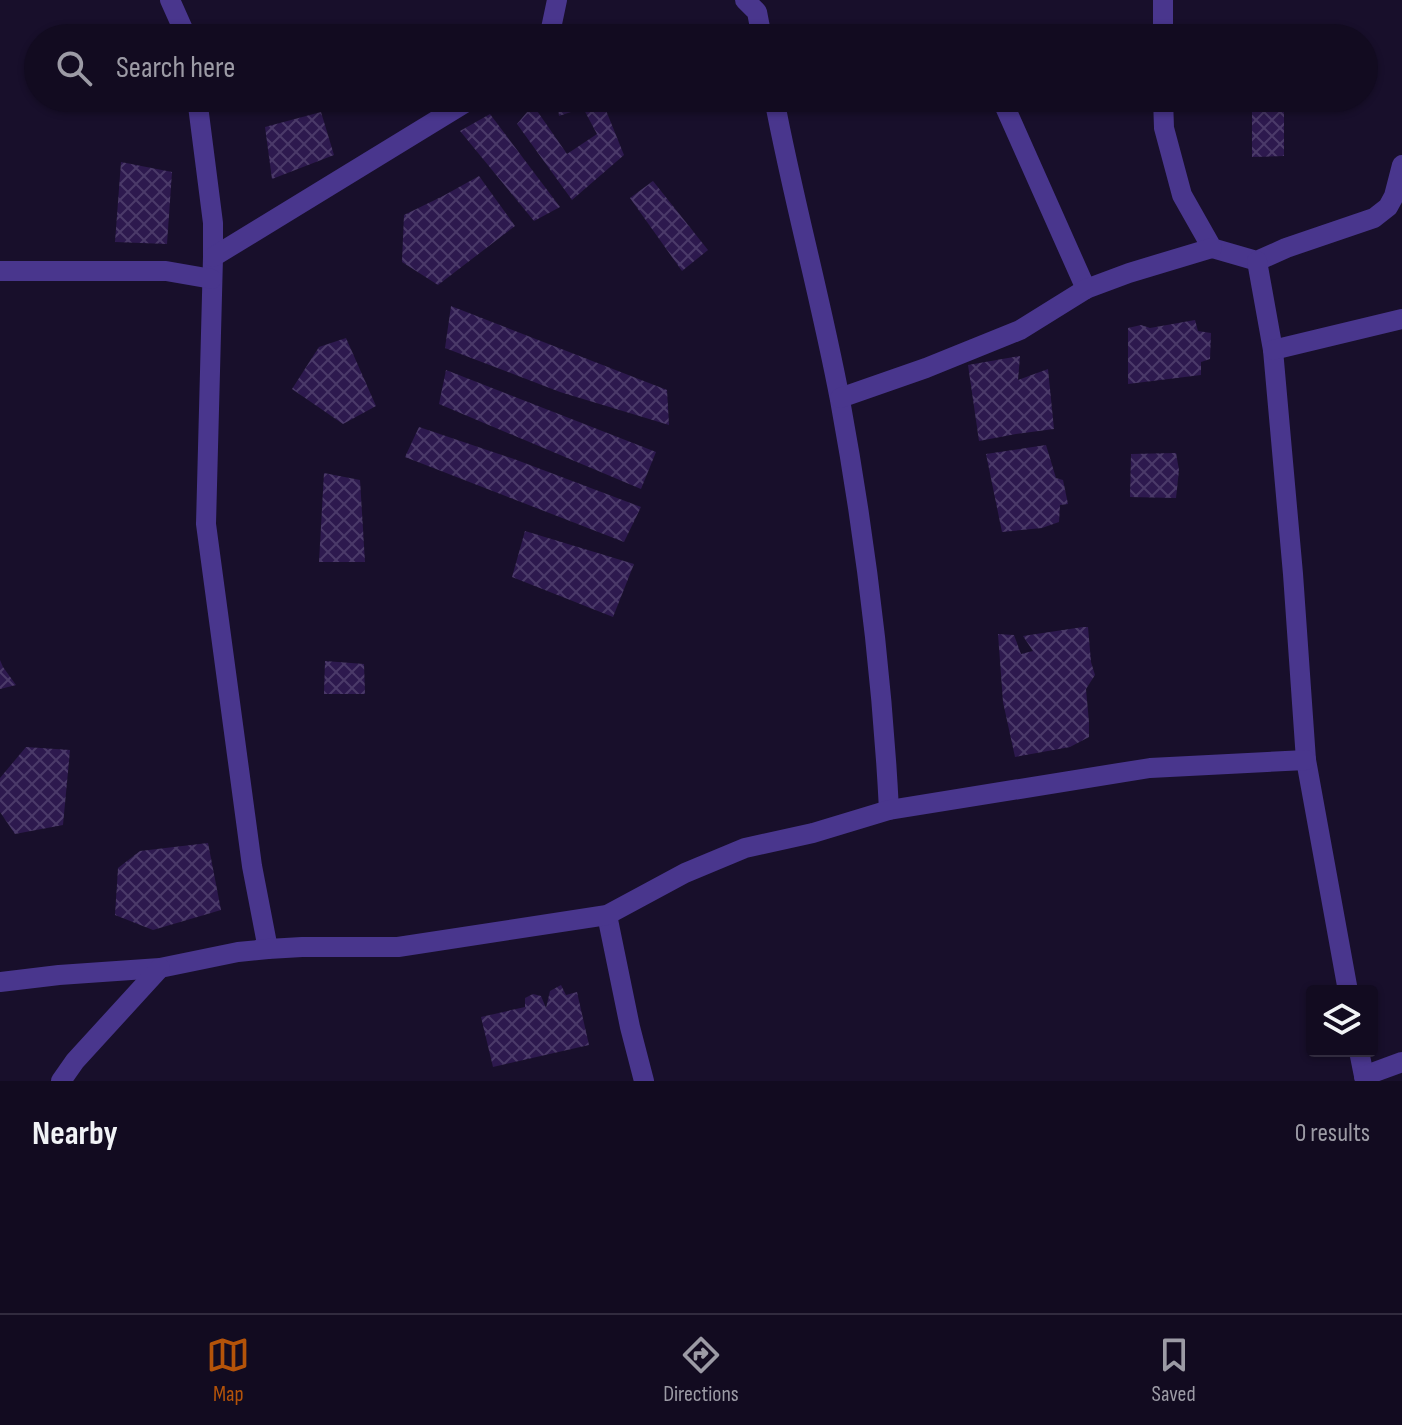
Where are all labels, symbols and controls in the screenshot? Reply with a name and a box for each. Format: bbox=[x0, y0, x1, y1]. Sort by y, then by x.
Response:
search box bbox=[24, 24, 1378, 112]
icon: search bbox=[52, 46, 96, 90]
text: Search here bbox=[116, 50, 235, 86]
map controls bbox=[1306, 985, 1378, 1057]
button: layers bbox=[1306, 985, 1378, 1057]
text: Nearby bbox=[32, 1113, 118, 1154]
text: 0 results bbox=[1295, 1118, 1370, 1149]
tab: Map bbox=[206, 1333, 250, 1408]
tab: Directions bbox=[663, 1333, 739, 1408]
tab: Saved bbox=[1152, 1333, 1196, 1408]

